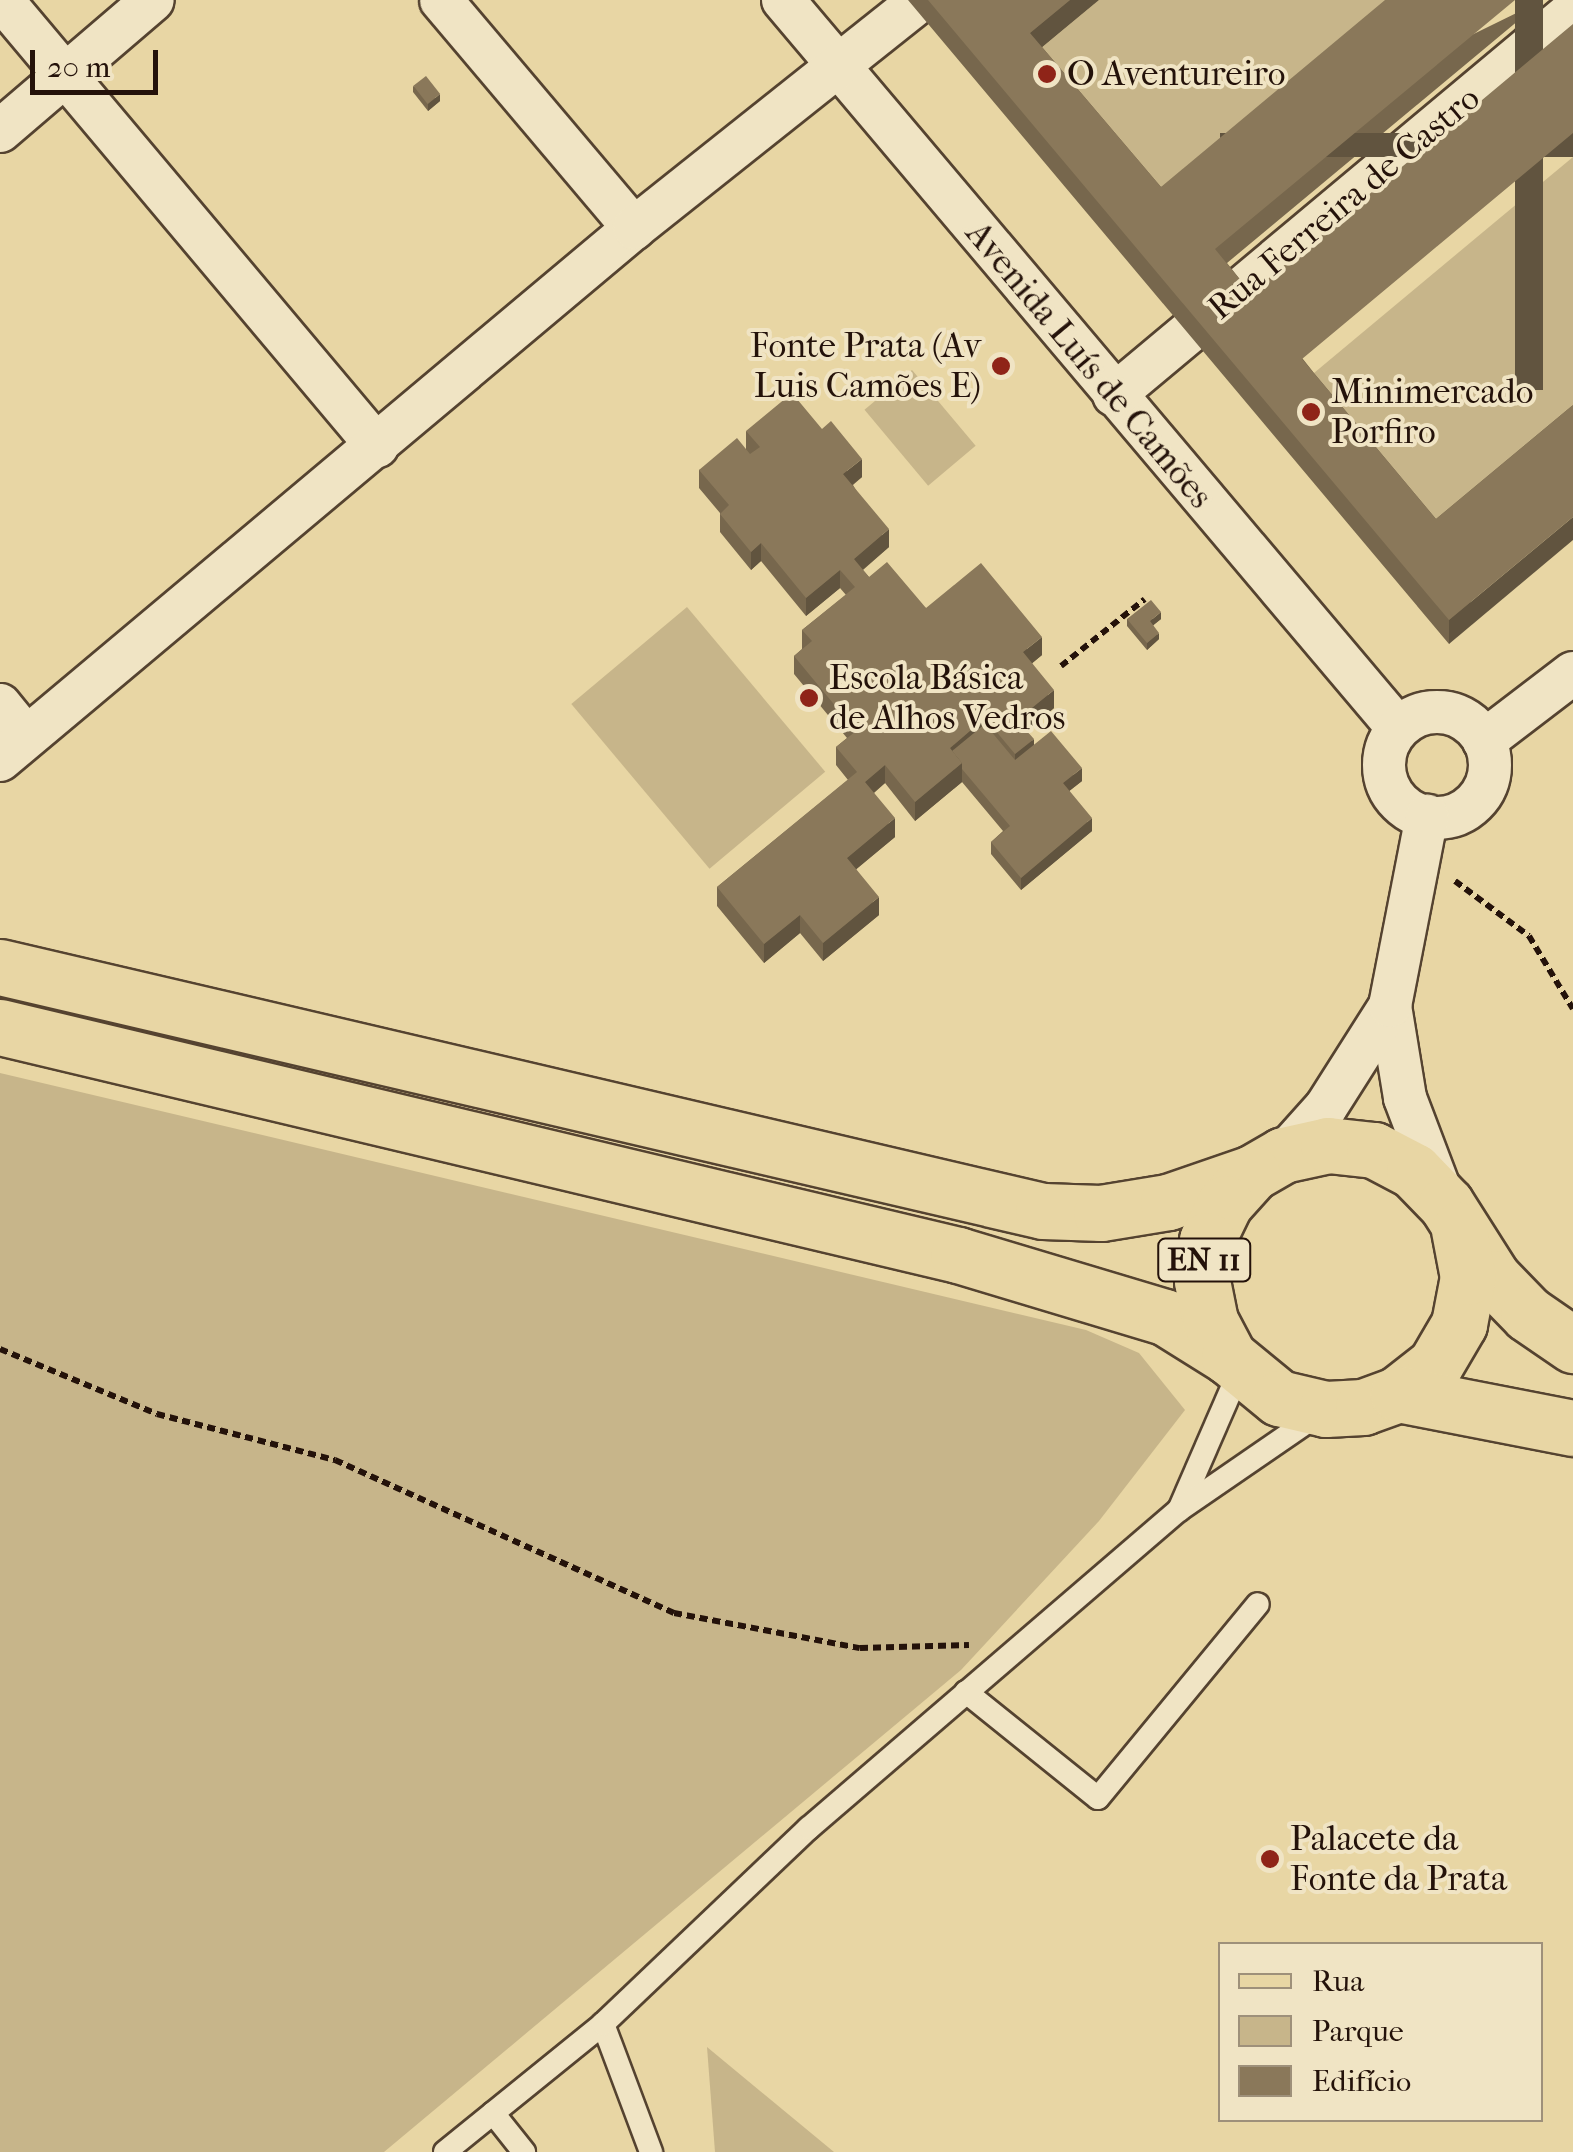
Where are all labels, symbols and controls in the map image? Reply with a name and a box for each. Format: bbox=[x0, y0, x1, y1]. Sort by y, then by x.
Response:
scale bar bbox=[35, 30, 162, 92]
text: 20 m bbox=[47, 50, 110, 85]
place label: O Aventureiro bbox=[1067, 53, 1285, 95]
marker: O Aventureiro bbox=[1036, 63, 1058, 85]
street label: Rua Ferreira de Castro bbox=[1200, 77, 1488, 329]
street label: Avenida Luís de Camões bbox=[957, 213, 1221, 517]
place label: Fonte Prata (Av Luis Camões E) bbox=[750, 325, 981, 407]
marker: Fonte Prata (Av Luis Camões E) bbox=[990, 355, 1012, 377]
place label: Minimercado Porfiro bbox=[1331, 371, 1533, 453]
marker: Minimercado Porfiro bbox=[1300, 401, 1322, 423]
place label: Escola Básica de Alhos Vedros bbox=[829, 657, 1065, 739]
marker: Escola Básica de Alhos Vedros bbox=[798, 687, 820, 709]
road number: EN 11 bbox=[1156, 1233, 1252, 1287]
place label: Palacete da Fonte da Prata bbox=[1290, 1818, 1507, 1900]
marker: Palacete da Fonte da Prata bbox=[1259, 1848, 1281, 1870]
legend bbox=[1218, 1942, 1543, 2122]
text: Rua bbox=[1312, 1964, 1364, 1999]
text: Parque bbox=[1312, 2014, 1404, 2049]
text: Edifício bbox=[1312, 2064, 1411, 2099]

